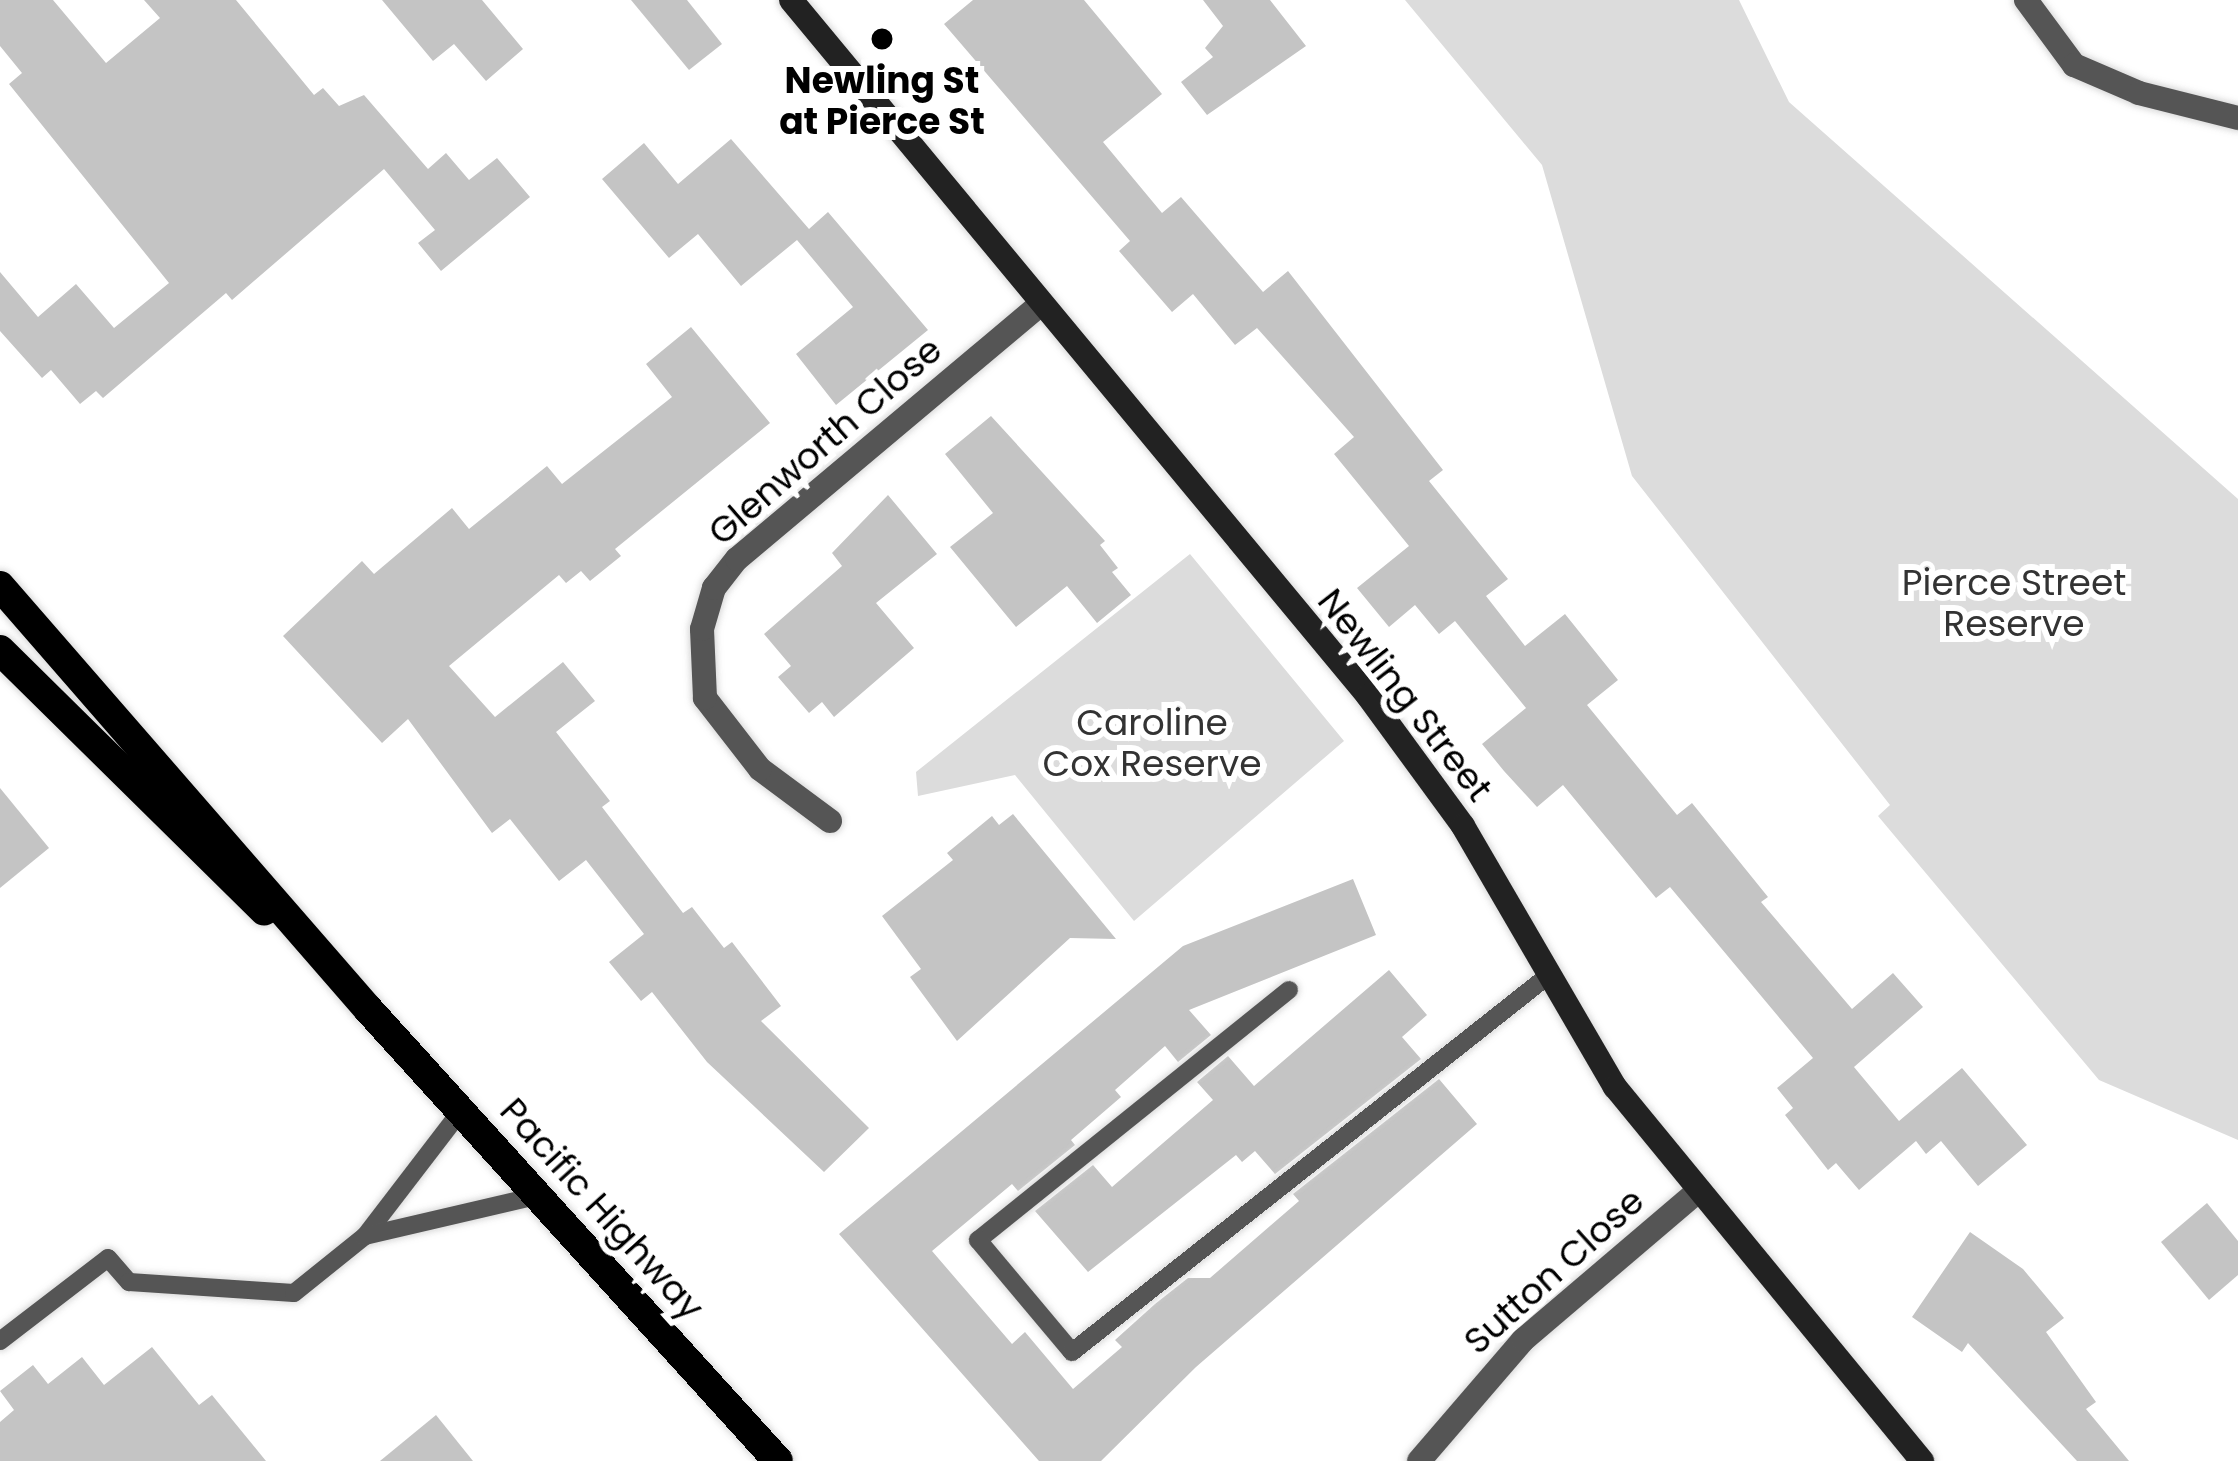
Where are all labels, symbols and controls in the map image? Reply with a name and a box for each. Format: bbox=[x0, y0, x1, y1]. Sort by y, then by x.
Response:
marker: Newling St at Pierce St bbox=[869, 26, 895, 52]
place label: Newling St at Pierce St bbox=[779, 58, 985, 143]
street label: Glenworth Close bbox=[700, 328, 950, 554]
park label: Pierce Street Reserve bbox=[1902, 560, 2126, 645]
street label: Newling Street bbox=[1309, 580, 1501, 810]
park label: Caroline Cox Reserve bbox=[1043, 700, 1261, 785]
street label: Pacific Highway bbox=[491, 1089, 713, 1329]
street label: Sutton Close bbox=[1455, 1179, 1653, 1363]

